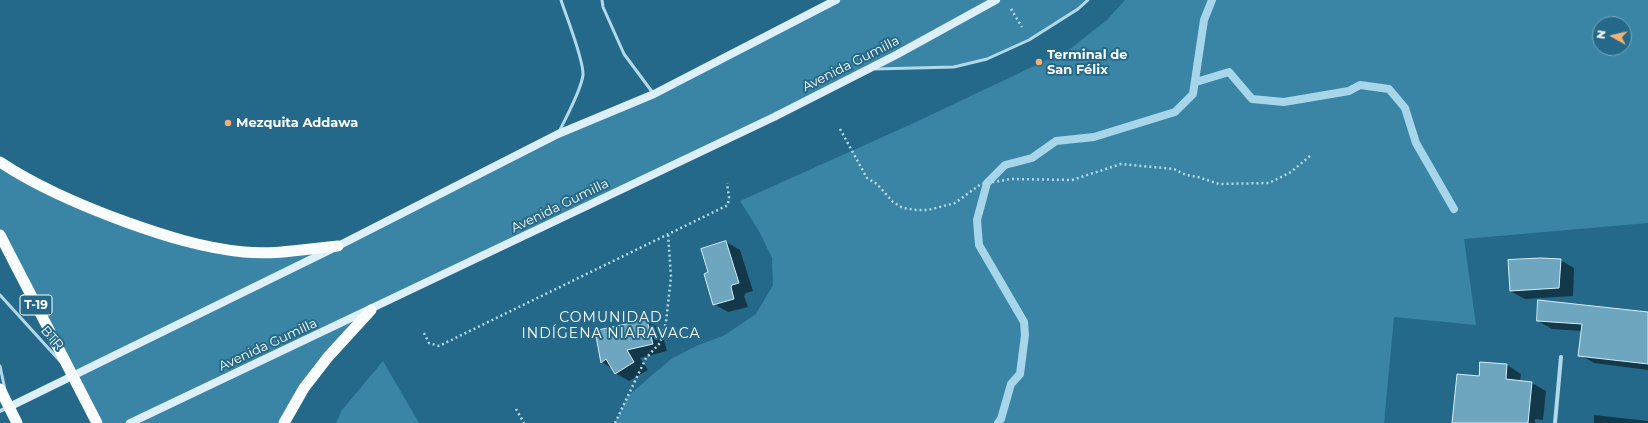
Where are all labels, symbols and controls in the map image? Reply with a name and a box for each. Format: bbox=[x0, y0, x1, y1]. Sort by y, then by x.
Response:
north arrow bbox=[1592, 16, 1632, 56]
text: N bbox=[1594, 29, 1609, 40]
street label: Avenida Gumilla bbox=[800, 33, 902, 95]
place label: Terminal de San Félix bbox=[1047, 47, 1127, 78]
marker: Terminal de San Félix bbox=[1034, 57, 1044, 67]
place label: Mezquita Addawa bbox=[236, 115, 358, 131]
marker: Mezquita Addawa bbox=[223, 118, 233, 128]
street label: Avenida Gumilla bbox=[509, 176, 611, 236]
road number: T-19 bbox=[20, 295, 52, 315]
district label: COMUNIDAD INDÍGENA NIARAVACA bbox=[522, 310, 700, 342]
street label: Avenida Gumilla bbox=[216, 315, 320, 375]
street label: BTR bbox=[37, 323, 67, 353]

